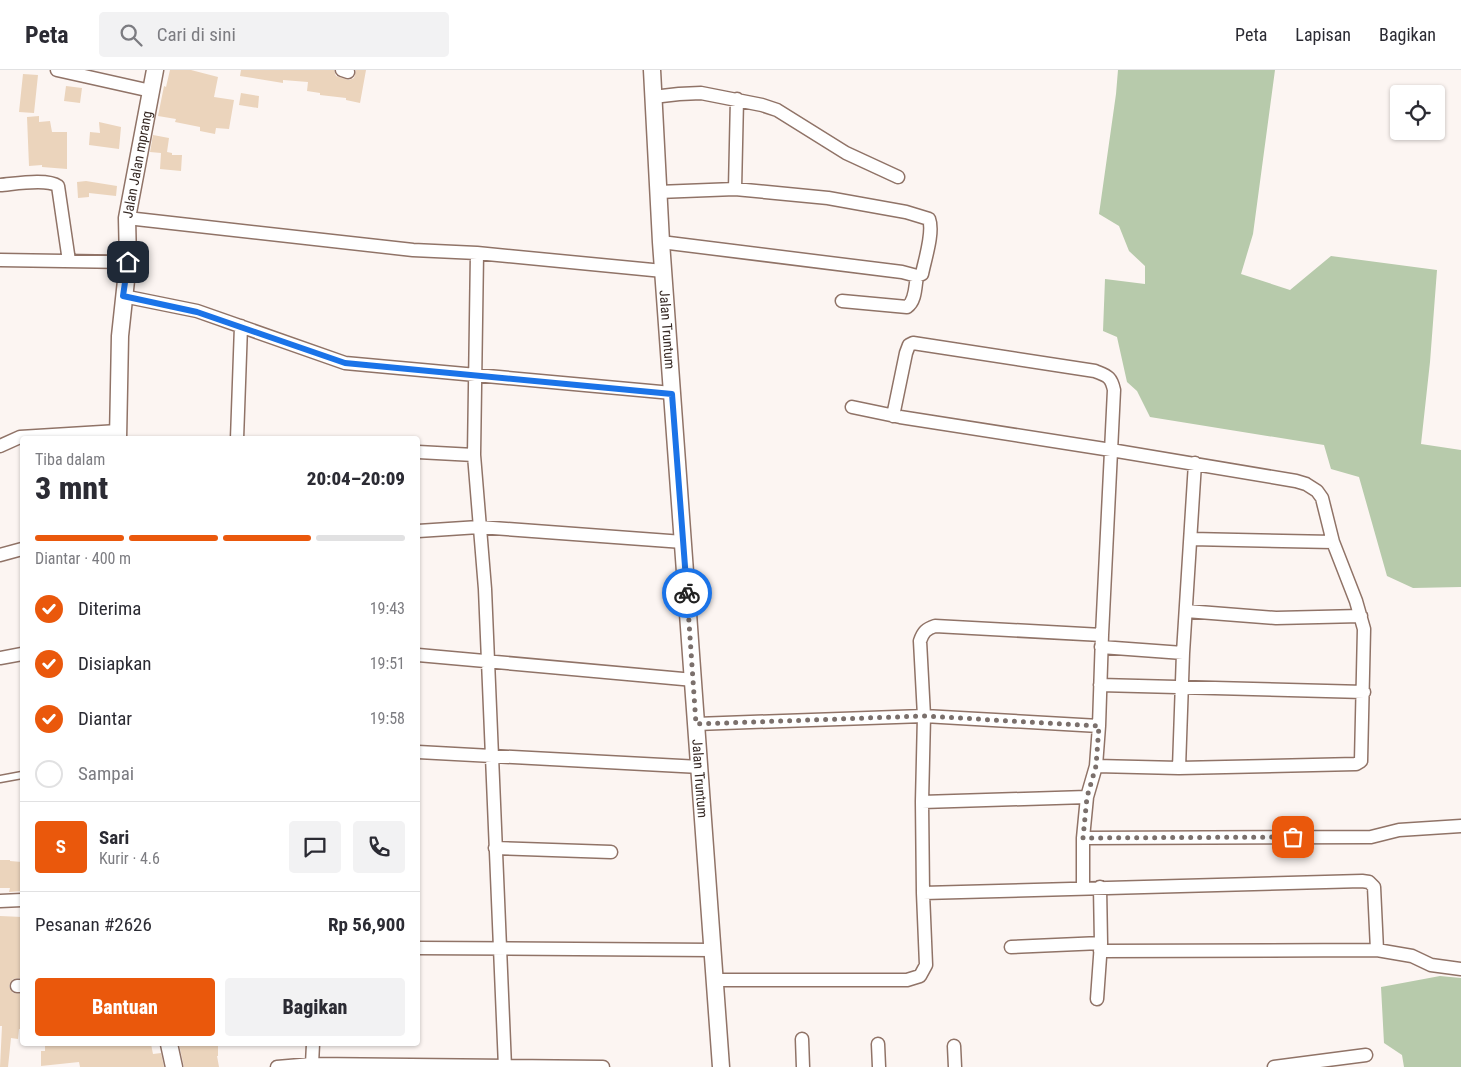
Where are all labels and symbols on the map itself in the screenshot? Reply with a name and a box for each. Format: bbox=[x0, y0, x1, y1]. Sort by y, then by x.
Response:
street label: Jalan Jalan mprang bbox=[119, 110, 155, 219]
pin bbox=[107, 241, 149, 283]
street label: Jalan Truntum bbox=[657, 289, 678, 370]
courier bbox=[662, 568, 712, 618]
street label: Jalan Truntum bbox=[689, 738, 711, 818]
pin bbox=[1272, 816, 1314, 858]

